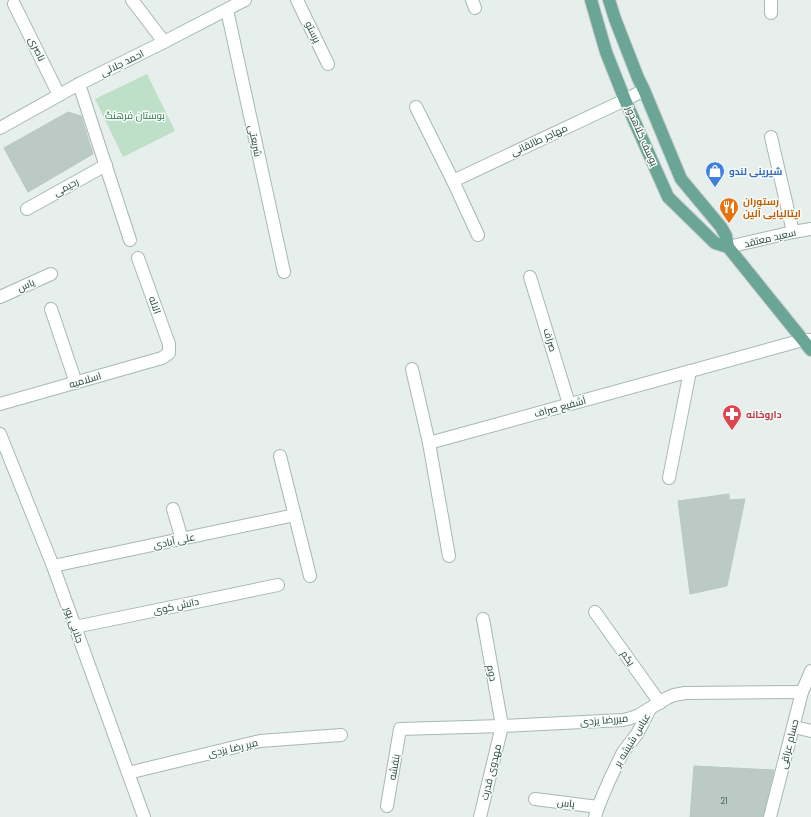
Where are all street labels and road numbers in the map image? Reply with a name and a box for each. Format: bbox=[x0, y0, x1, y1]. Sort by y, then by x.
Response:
street label: پرستو bbox=[301, 19, 325, 46]
street label: ناصری bbox=[25, 34, 49, 64]
street label: احمد جلالی bbox=[98, 46, 146, 80]
street label: یوسف کلاهدوز bbox=[622, 103, 662, 169]
street label: مهاجر طالقانی bbox=[508, 120, 570, 160]
street label: شریعتی bbox=[244, 124, 266, 158]
street label: رحیمی bbox=[51, 174, 81, 200]
street label: سعید معتقد bbox=[742, 225, 798, 251]
street label: یاس bbox=[15, 274, 37, 295]
street label: الاله bbox=[145, 294, 165, 316]
street label: صراف bbox=[539, 326, 561, 354]
street label: اسلامیه bbox=[67, 368, 103, 392]
street label: آشفیع صراف bbox=[532, 393, 588, 421]
street label: علی آبادی bbox=[152, 529, 196, 553]
street label: دانش کوی bbox=[152, 594, 200, 618]
street label: جلایی پور bbox=[60, 604, 87, 645]
street label: یکم bbox=[617, 647, 639, 669]
street label: دوم bbox=[483, 664, 501, 683]
street label: میررضا یزدی bbox=[579, 710, 629, 730]
street label: عباس شیشه بر bbox=[609, 710, 654, 771]
street label: حسام عراقی bbox=[776, 718, 802, 770]
street label: میر رضا یزدی bbox=[206, 735, 260, 761]
street label: مهدوی قدرت bbox=[477, 742, 505, 802]
street label: بنفشه bbox=[384, 753, 404, 781]
street label: یاس bbox=[556, 794, 576, 812]

